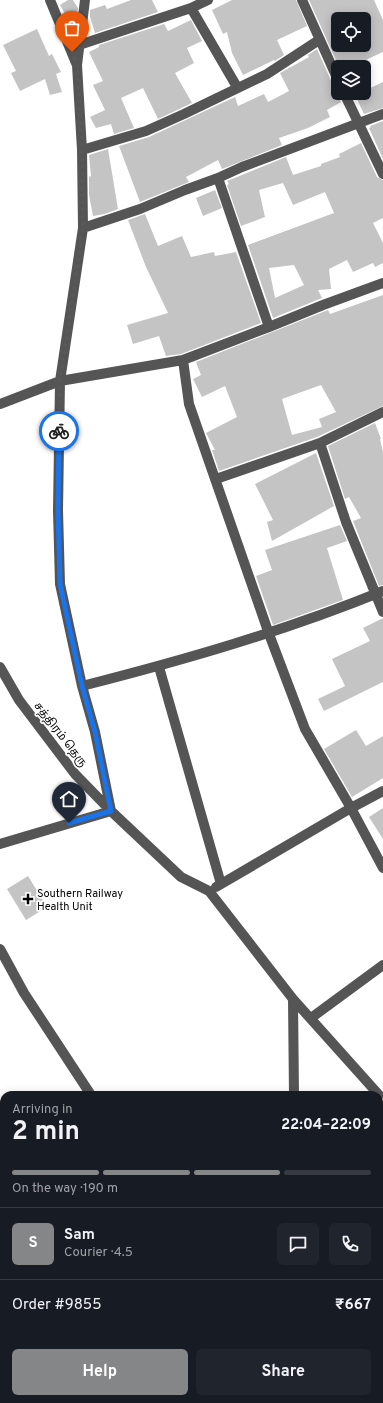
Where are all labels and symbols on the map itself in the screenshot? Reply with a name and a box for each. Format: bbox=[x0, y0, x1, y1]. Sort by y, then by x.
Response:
pin bbox=[55, 11, 89, 52]
courier bbox=[39, 411, 79, 451]
street label: சத்திரம் தெரு bbox=[31, 699, 90, 770]
pin bbox=[52, 782, 86, 823]
place label: Southern Railway Health Unit bbox=[37, 887, 123, 914]
marker: Southern Railway Health Unit bbox=[22, 893, 34, 905]

